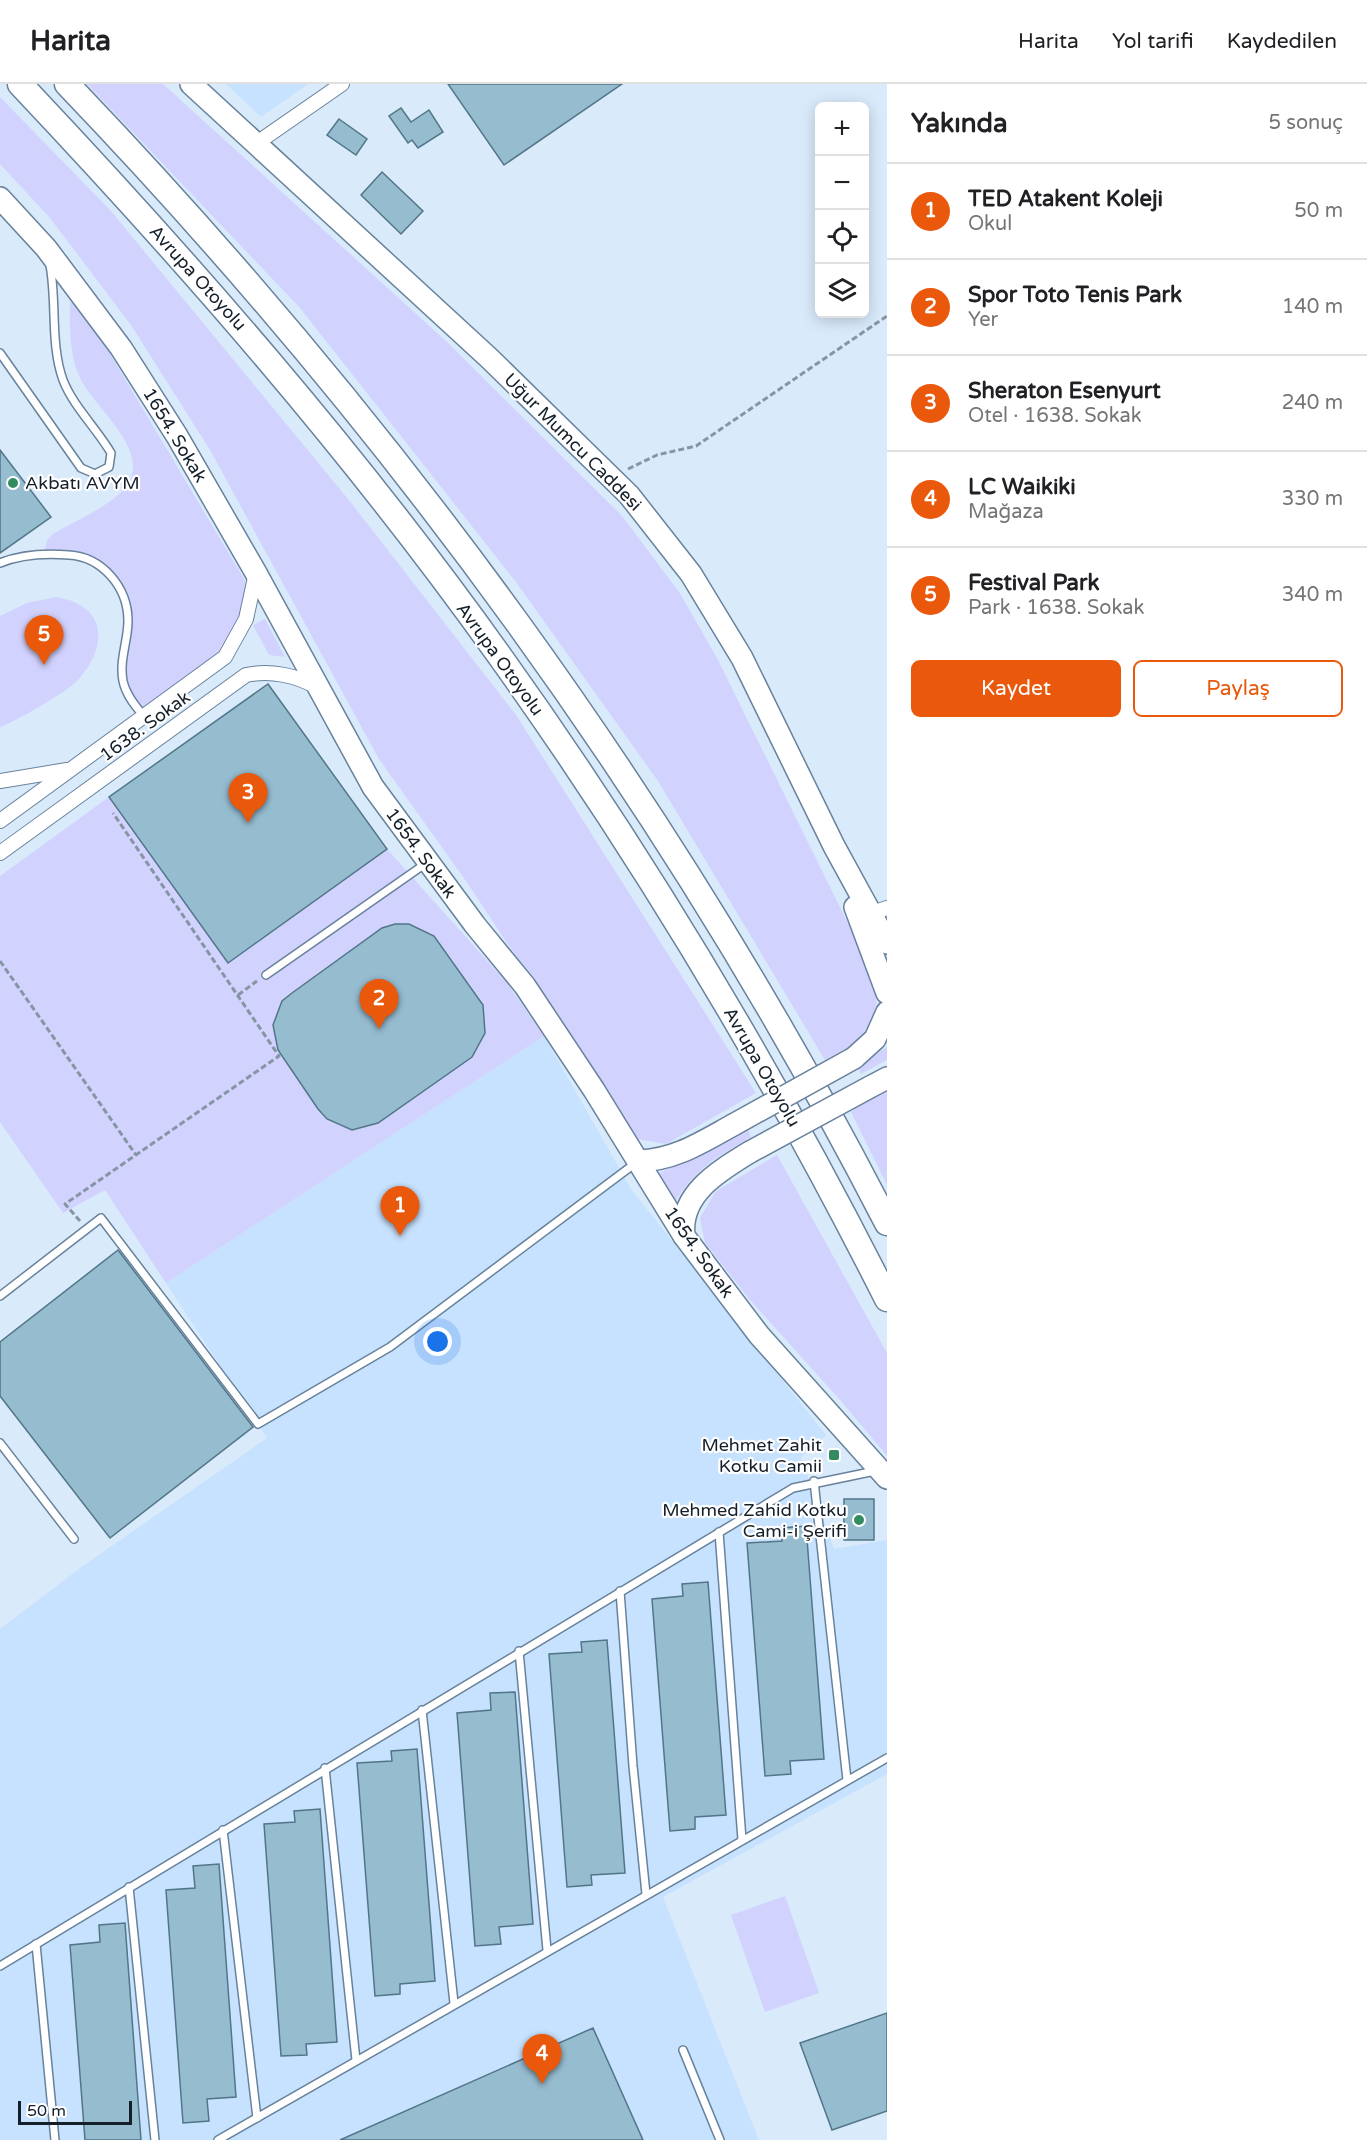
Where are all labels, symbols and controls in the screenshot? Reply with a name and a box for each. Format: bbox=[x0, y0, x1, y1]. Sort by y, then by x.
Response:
text: Harita bbox=[30, 24, 111, 58]
text: Harita bbox=[1018, 29, 1079, 54]
text: Yol tarifi bbox=[1112, 29, 1194, 54]
text: Kaydedilen bbox=[1227, 29, 1337, 54]
map controls bbox=[815, 102, 869, 318]
button: + bbox=[815, 102, 869, 156]
text: Yakında bbox=[911, 108, 1008, 139]
text: 5 sonuç bbox=[1269, 111, 1343, 135]
button: − bbox=[815, 156, 869, 210]
text: TED Atakent Koleji bbox=[968, 186, 1163, 212]
text: 1 bbox=[924, 199, 937, 223]
text: 50 m bbox=[1294, 199, 1343, 223]
button: locate bbox=[815, 210, 869, 264]
text: Okul bbox=[968, 212, 1012, 236]
street label: Avrupa Otoyolu bbox=[145, 221, 251, 335]
button: layers bbox=[815, 264, 869, 318]
text: Spor Toto Tenis Park bbox=[968, 282, 1182, 308]
text: 2 bbox=[924, 295, 937, 319]
text: 140 m bbox=[1282, 295, 1343, 319]
text: Yer bbox=[968, 308, 998, 332]
street label: Uğur Mumcu Caddesi bbox=[500, 369, 646, 515]
text: Sheraton Esenyurt bbox=[968, 378, 1161, 404]
street label: 1654. Sokak bbox=[138, 384, 212, 486]
text: 3 bbox=[924, 391, 937, 415]
text: 240 m bbox=[1282, 391, 1343, 415]
text: Otel · 1638. Sokak bbox=[968, 404, 1142, 428]
place label: Akbatı AVYM bbox=[25, 472, 140, 494]
text: LC Waikiki bbox=[968, 474, 1076, 500]
marker: Akbatı AVYM bbox=[6, 476, 20, 490]
text: 4 bbox=[924, 487, 937, 511]
text: 330 m bbox=[1282, 487, 1343, 511]
text: Mağaza bbox=[968, 500, 1044, 524]
text: Festival Park bbox=[968, 570, 1099, 596]
text: 5 bbox=[924, 583, 937, 607]
text: 340 m bbox=[1282, 583, 1343, 607]
text: Park · 1638. Sokak bbox=[968, 596, 1144, 620]
street label: Avrupa Otoyolu bbox=[452, 598, 548, 720]
pin: 5 bbox=[24, 616, 63, 665]
button: Kaydet bbox=[911, 660, 1121, 717]
button: Paylaş bbox=[1133, 660, 1343, 717]
street label: 1638. Sokak bbox=[96, 686, 195, 766]
pin: 3 bbox=[228, 774, 268, 823]
street label: 1654. Sokak bbox=[381, 804, 461, 903]
pin: 2 bbox=[360, 980, 398, 1029]
street label: Avrupa Otoyolu bbox=[719, 1003, 805, 1131]
pin: 1 bbox=[380, 1186, 420, 1236]
street label: 1654. Sokak bbox=[660, 1202, 739, 1302]
your location bbox=[423, 1327, 452, 1356]
place label: Mehmet Zahit Kotku Camii bbox=[702, 1434, 822, 1477]
marker: Mehmet Zahit Kotku Camii bbox=[827, 1448, 841, 1462]
place label: Mehmed Zahid Kotku Cami-i Şerifi bbox=[662, 1499, 847, 1542]
marker: Mehmed Zahid Kotku Cami-i Şerifi bbox=[852, 1513, 866, 1527]
pin: 4 bbox=[522, 2034, 562, 2084]
scale bar bbox=[18, 2098, 132, 2126]
text: 50 m bbox=[27, 2101, 66, 2121]

